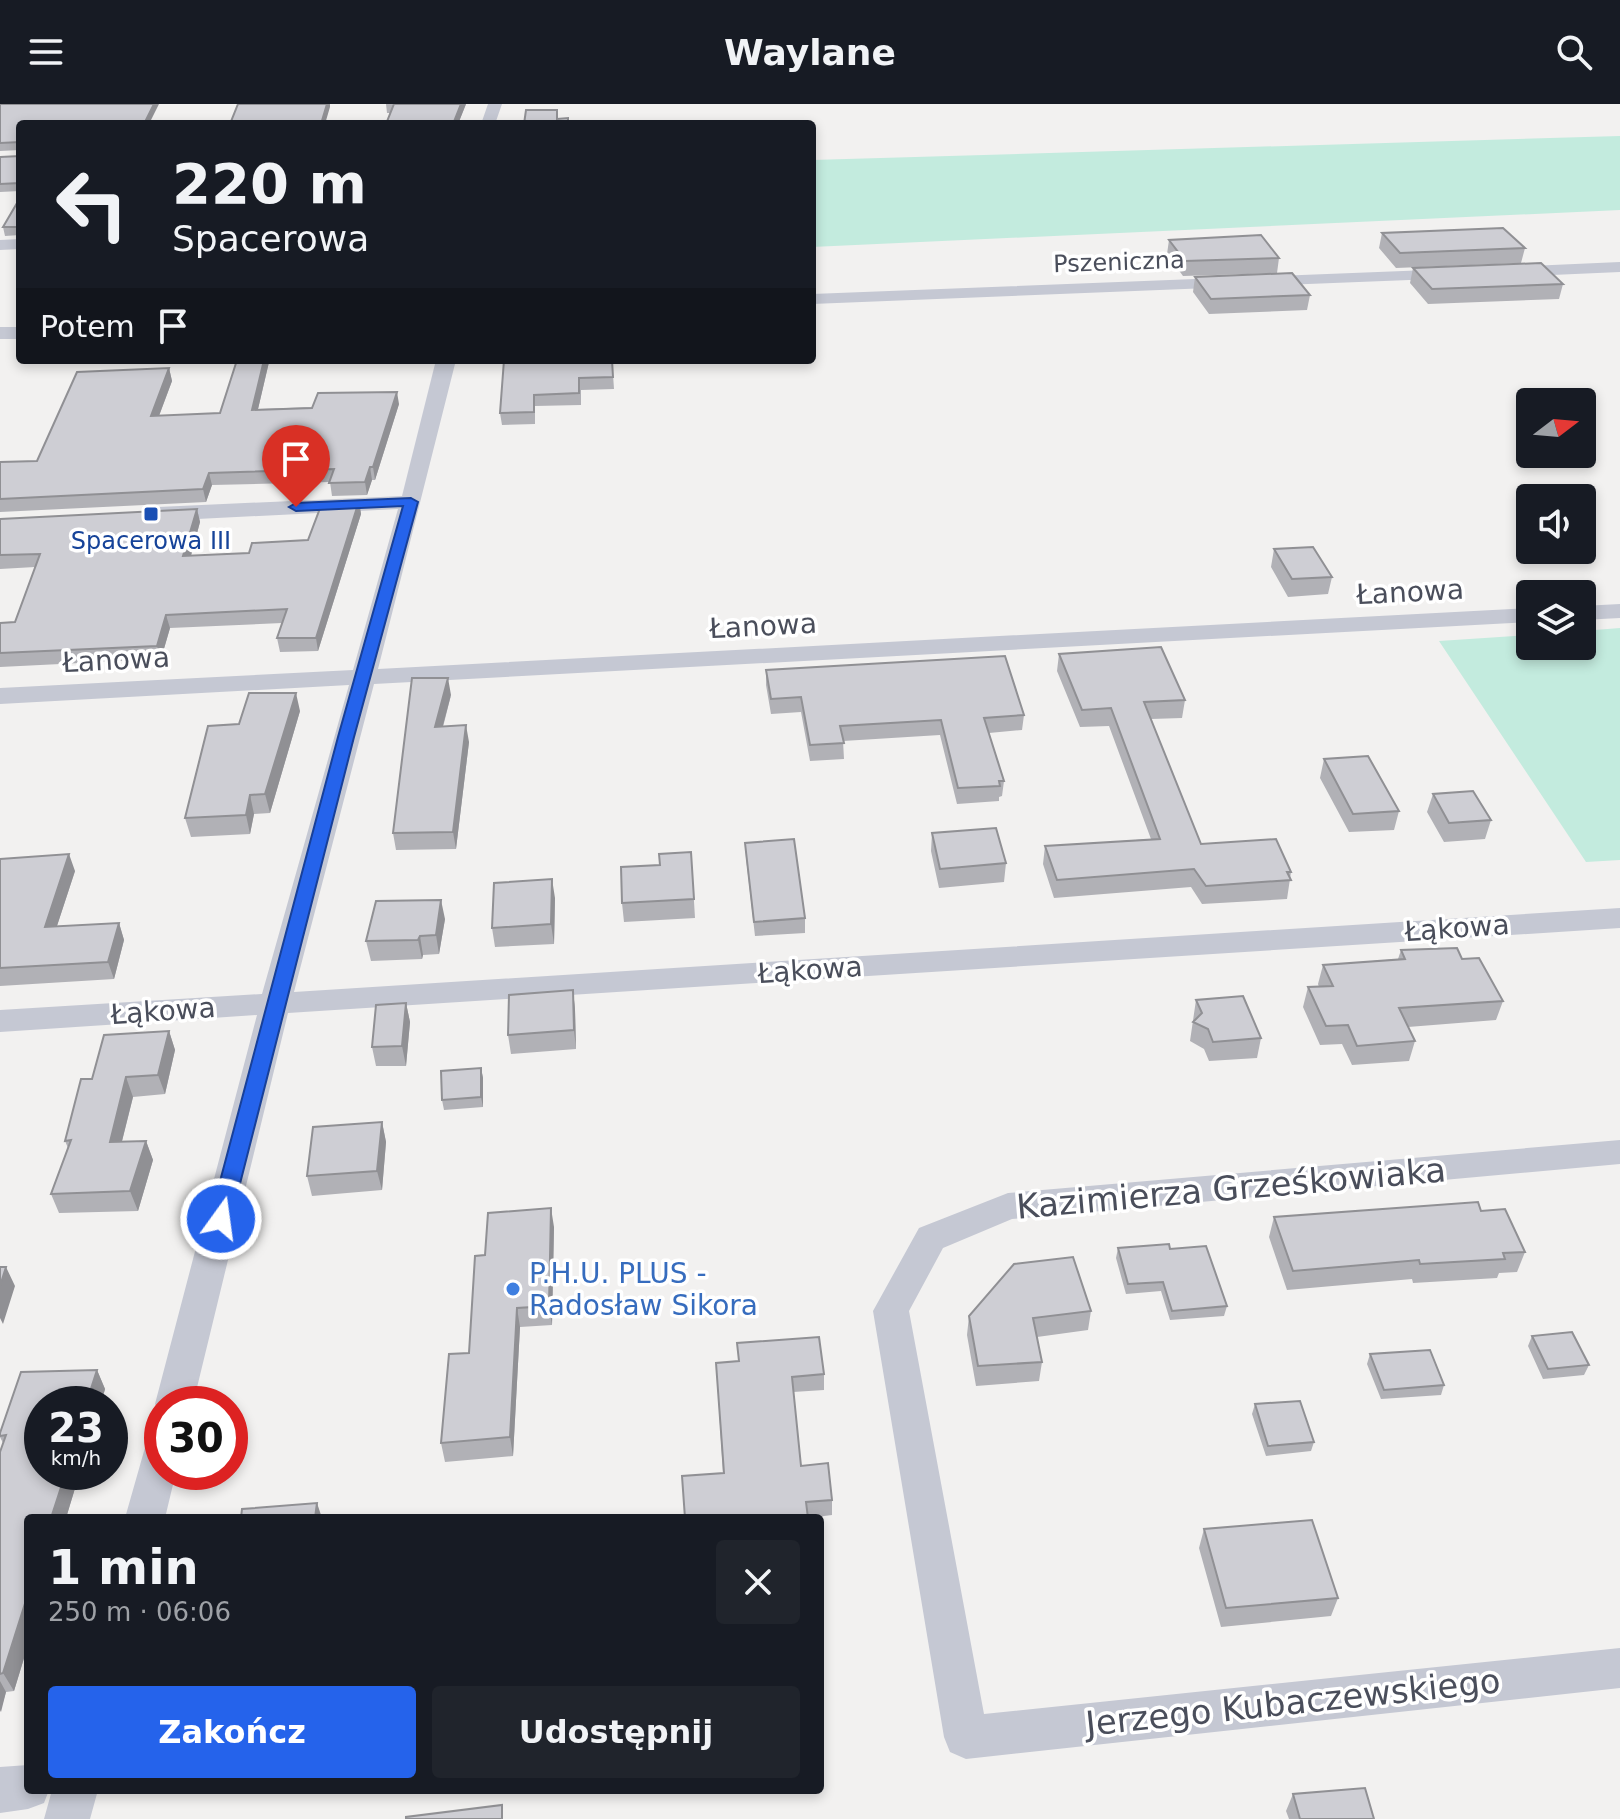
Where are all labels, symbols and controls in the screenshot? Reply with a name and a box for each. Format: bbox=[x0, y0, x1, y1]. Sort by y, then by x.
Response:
icon: menu bbox=[24, 30, 68, 74]
icon: search bbox=[1552, 30, 1596, 74]
text: Waylane bbox=[724, 32, 896, 73]
text: 220 m bbox=[172, 151, 367, 216]
icon: left bbox=[40, 152, 144, 256]
text: Spacerowa bbox=[172, 218, 369, 259]
street label: Pszeniczna bbox=[1053, 246, 1185, 278]
icon: arrive bbox=[151, 304, 195, 348]
text: Potem bbox=[40, 309, 135, 344]
north arrow bbox=[1516, 388, 1596, 468]
map controls bbox=[1516, 388, 1596, 660]
pin bbox=[262, 425, 330, 507]
icon: arrive bbox=[274, 437, 318, 481]
button: sound bbox=[1516, 484, 1596, 564]
marker: Spacerowa III bbox=[142, 505, 160, 523]
place label: Spacerowa III bbox=[71, 527, 231, 555]
street label: Łanowa bbox=[1354, 573, 1465, 611]
button: layers bbox=[1516, 580, 1596, 660]
street label: Łanowa bbox=[707, 607, 818, 645]
street label: Łanowa bbox=[60, 641, 171, 679]
street label: Łąkowa bbox=[1402, 908, 1511, 948]
street label: Łąkowa bbox=[755, 950, 864, 990]
street label: Łąkowa bbox=[108, 991, 217, 1031]
street label: Kazimierza Grześkowiaka bbox=[1015, 1149, 1447, 1227]
position arrow bbox=[179, 1177, 263, 1261]
place label: P.H.U. PLUS - Radosław Sikora bbox=[529, 1257, 758, 1322]
marker: P.H.U. PLUS - Radosław Sikora bbox=[504, 1280, 522, 1298]
speed limit sign: 30 bbox=[144, 1386, 248, 1490]
text: 23 bbox=[48, 1405, 104, 1451]
text: km/h bbox=[51, 1446, 101, 1470]
text: 1 min bbox=[48, 1539, 199, 1595]
button: close bbox=[716, 1540, 800, 1624]
text: 250 m · 06:06 bbox=[48, 1597, 231, 1627]
street label: Jerzego Kubaczewskiego bbox=[1082, 1660, 1502, 1744]
button: Zakończ bbox=[48, 1686, 416, 1778]
button: Udostępnij bbox=[432, 1686, 800, 1778]

